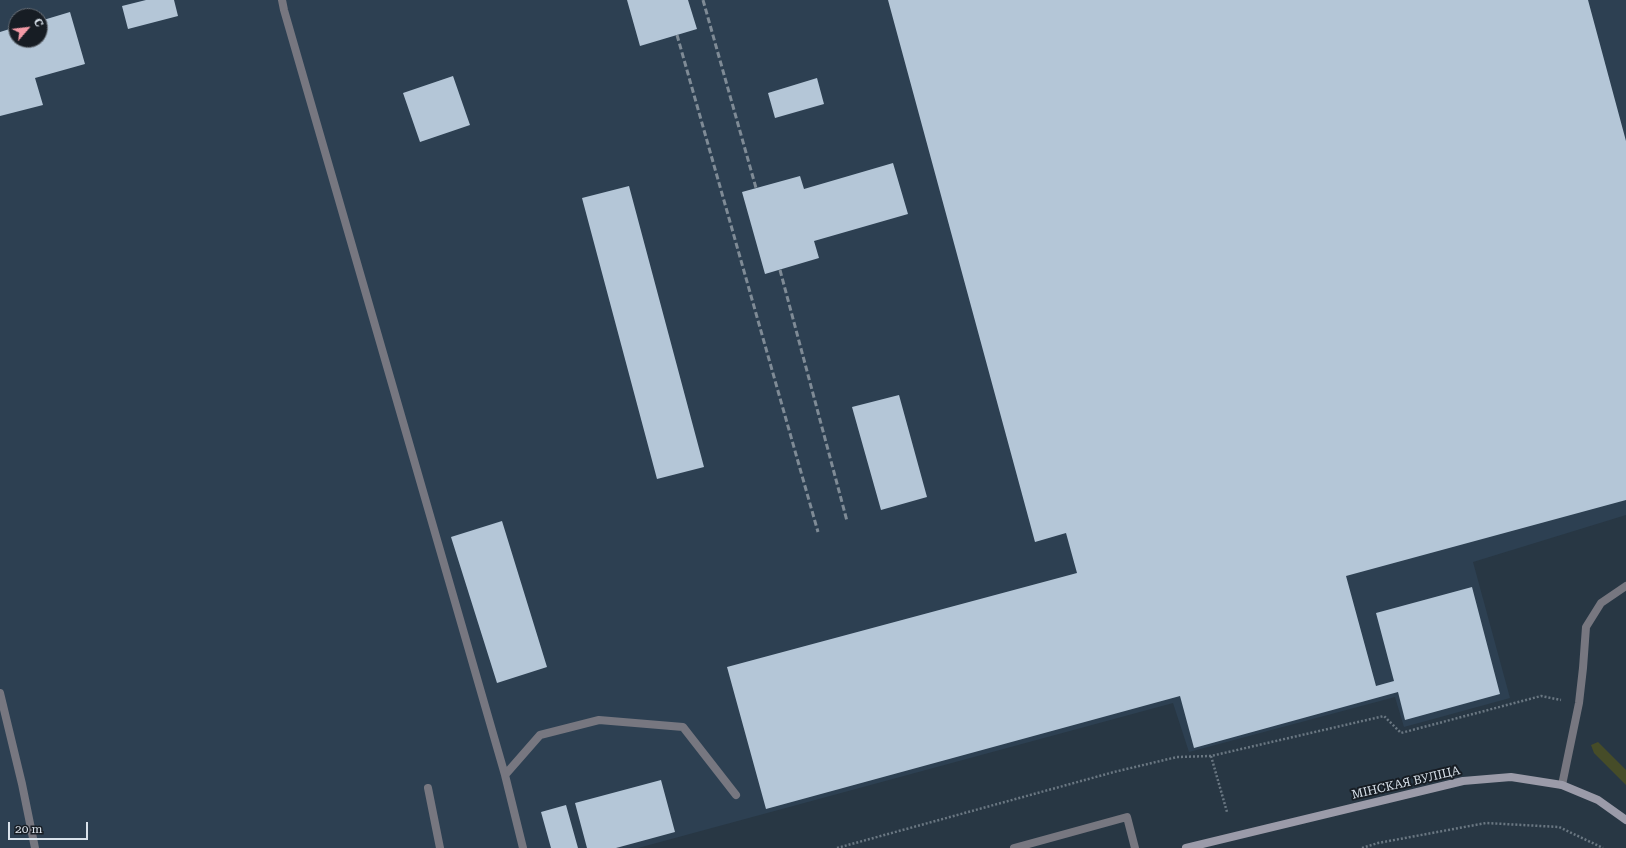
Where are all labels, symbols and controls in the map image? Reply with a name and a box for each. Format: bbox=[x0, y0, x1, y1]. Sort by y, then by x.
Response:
north arrow bbox=[8, 8, 48, 48]
text: С bbox=[31, 16, 46, 29]
street label: МІНСКАЯ ВУЛІЦА bbox=[1350, 764, 1462, 802]
scale bar bbox=[10, 814, 90, 840]
text: 20 m bbox=[15, 822, 42, 836]

